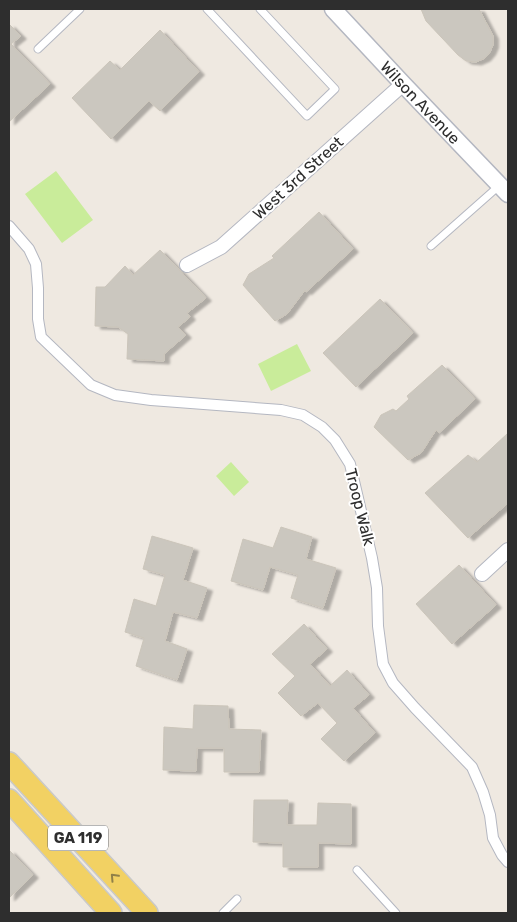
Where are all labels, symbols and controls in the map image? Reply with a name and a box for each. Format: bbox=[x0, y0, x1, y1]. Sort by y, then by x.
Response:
street label: Wilson Avenue bbox=[377, 57, 464, 148]
street label: West 3rd Street bbox=[249, 132, 347, 224]
street label: Troop Walk bbox=[341, 466, 379, 548]
road number: GA 119 bbox=[48, 826, 108, 850]
one-way arrow bbox=[111, 874, 120, 883]

